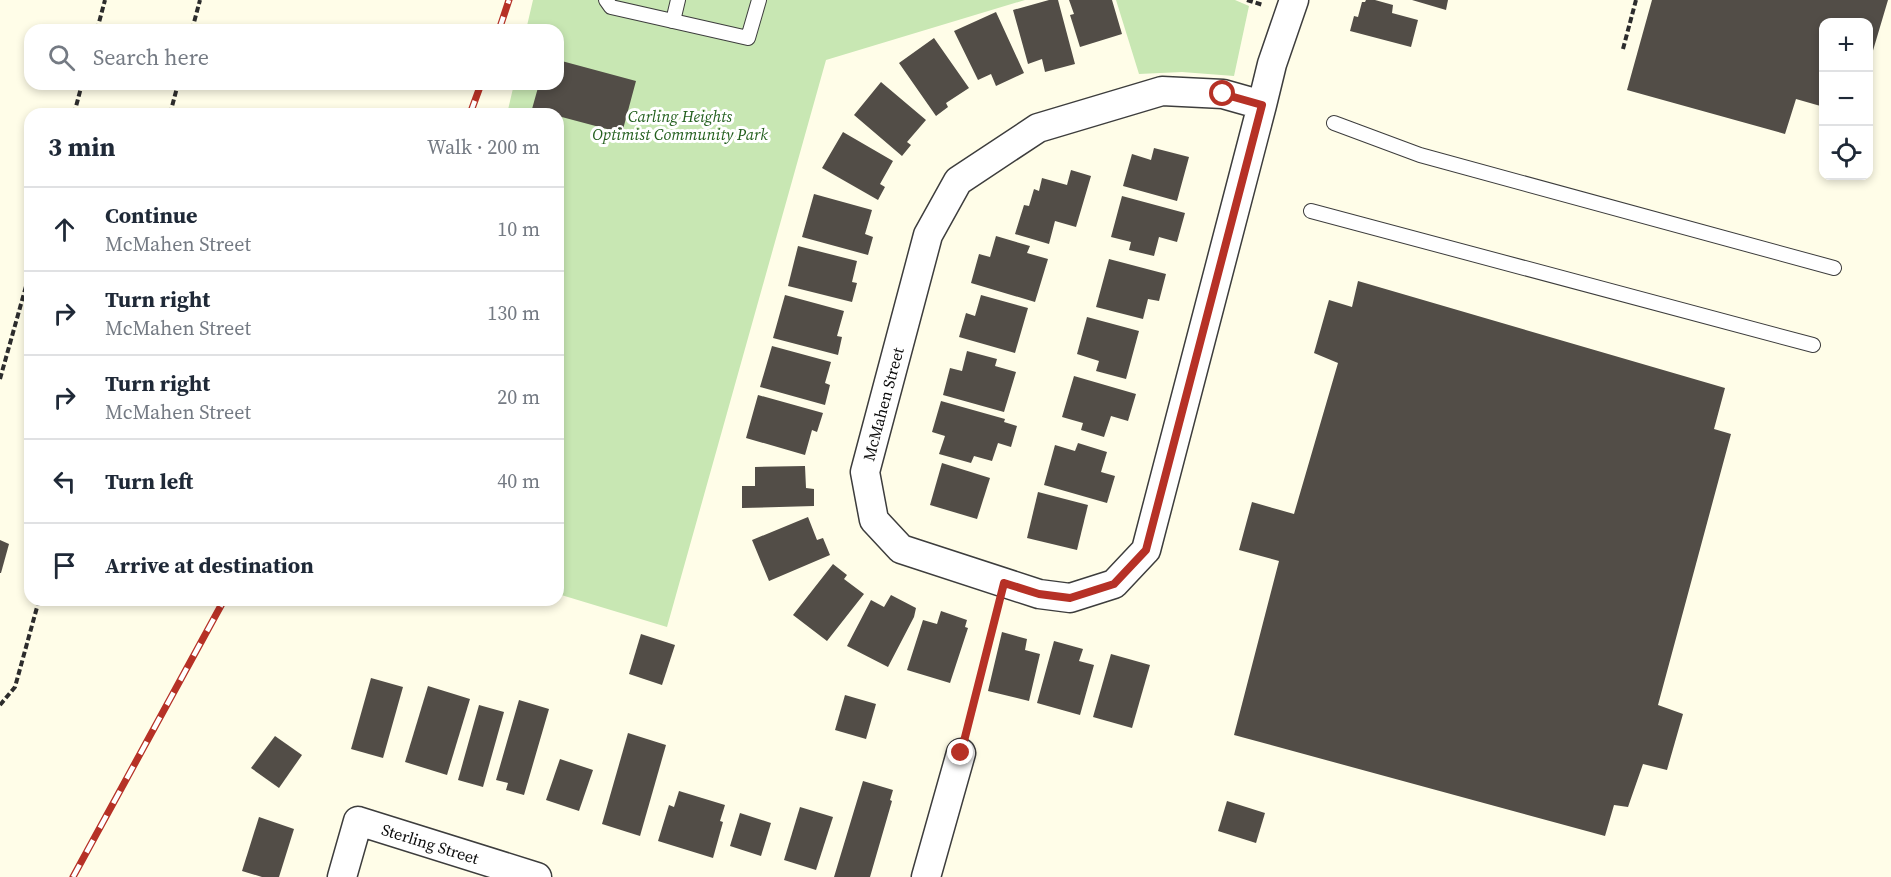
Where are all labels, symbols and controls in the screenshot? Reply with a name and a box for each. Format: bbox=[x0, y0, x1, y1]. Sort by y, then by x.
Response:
map controls bbox=[1819, 18, 1873, 180]
button: + bbox=[1819, 18, 1873, 72]
search box bbox=[24, 24, 564, 90]
icon: search bbox=[45, 41, 78, 74]
text: Search here bbox=[93, 42, 209, 72]
button: − bbox=[1819, 72, 1873, 126]
route start bbox=[1209, 80, 1235, 106]
park label: Carling Heights Optimist Community Park bbox=[592, 105, 768, 145]
button: locate bbox=[1819, 126, 1873, 180]
text: 3 min bbox=[48, 129, 115, 165]
text: Walk · 200 m bbox=[427, 133, 540, 161]
text: Continue bbox=[105, 200, 198, 230]
icon: ahead bbox=[48, 213, 81, 246]
text: 10 m bbox=[497, 215, 540, 243]
text: McMahen Street bbox=[105, 230, 251, 258]
text: Turn right bbox=[105, 284, 210, 314]
icon: right bbox=[48, 297, 81, 330]
text: 130 m bbox=[487, 299, 540, 327]
text: McMahen Street bbox=[105, 314, 251, 342]
street label: McMahen Street bbox=[857, 344, 909, 463]
text: Turn right bbox=[105, 368, 210, 398]
icon: right bbox=[48, 381, 81, 414]
text: 20 m bbox=[497, 383, 540, 411]
text: McMahen Street bbox=[105, 398, 251, 426]
icon: left bbox=[48, 465, 81, 498]
text: Turn left bbox=[105, 466, 193, 496]
text: 40 m bbox=[497, 467, 540, 495]
icon: arrive bbox=[48, 549, 81, 582]
text: Arrive at destination bbox=[105, 550, 314, 580]
route end bbox=[947, 739, 973, 765]
street label: Sterling Street bbox=[379, 818, 482, 869]

